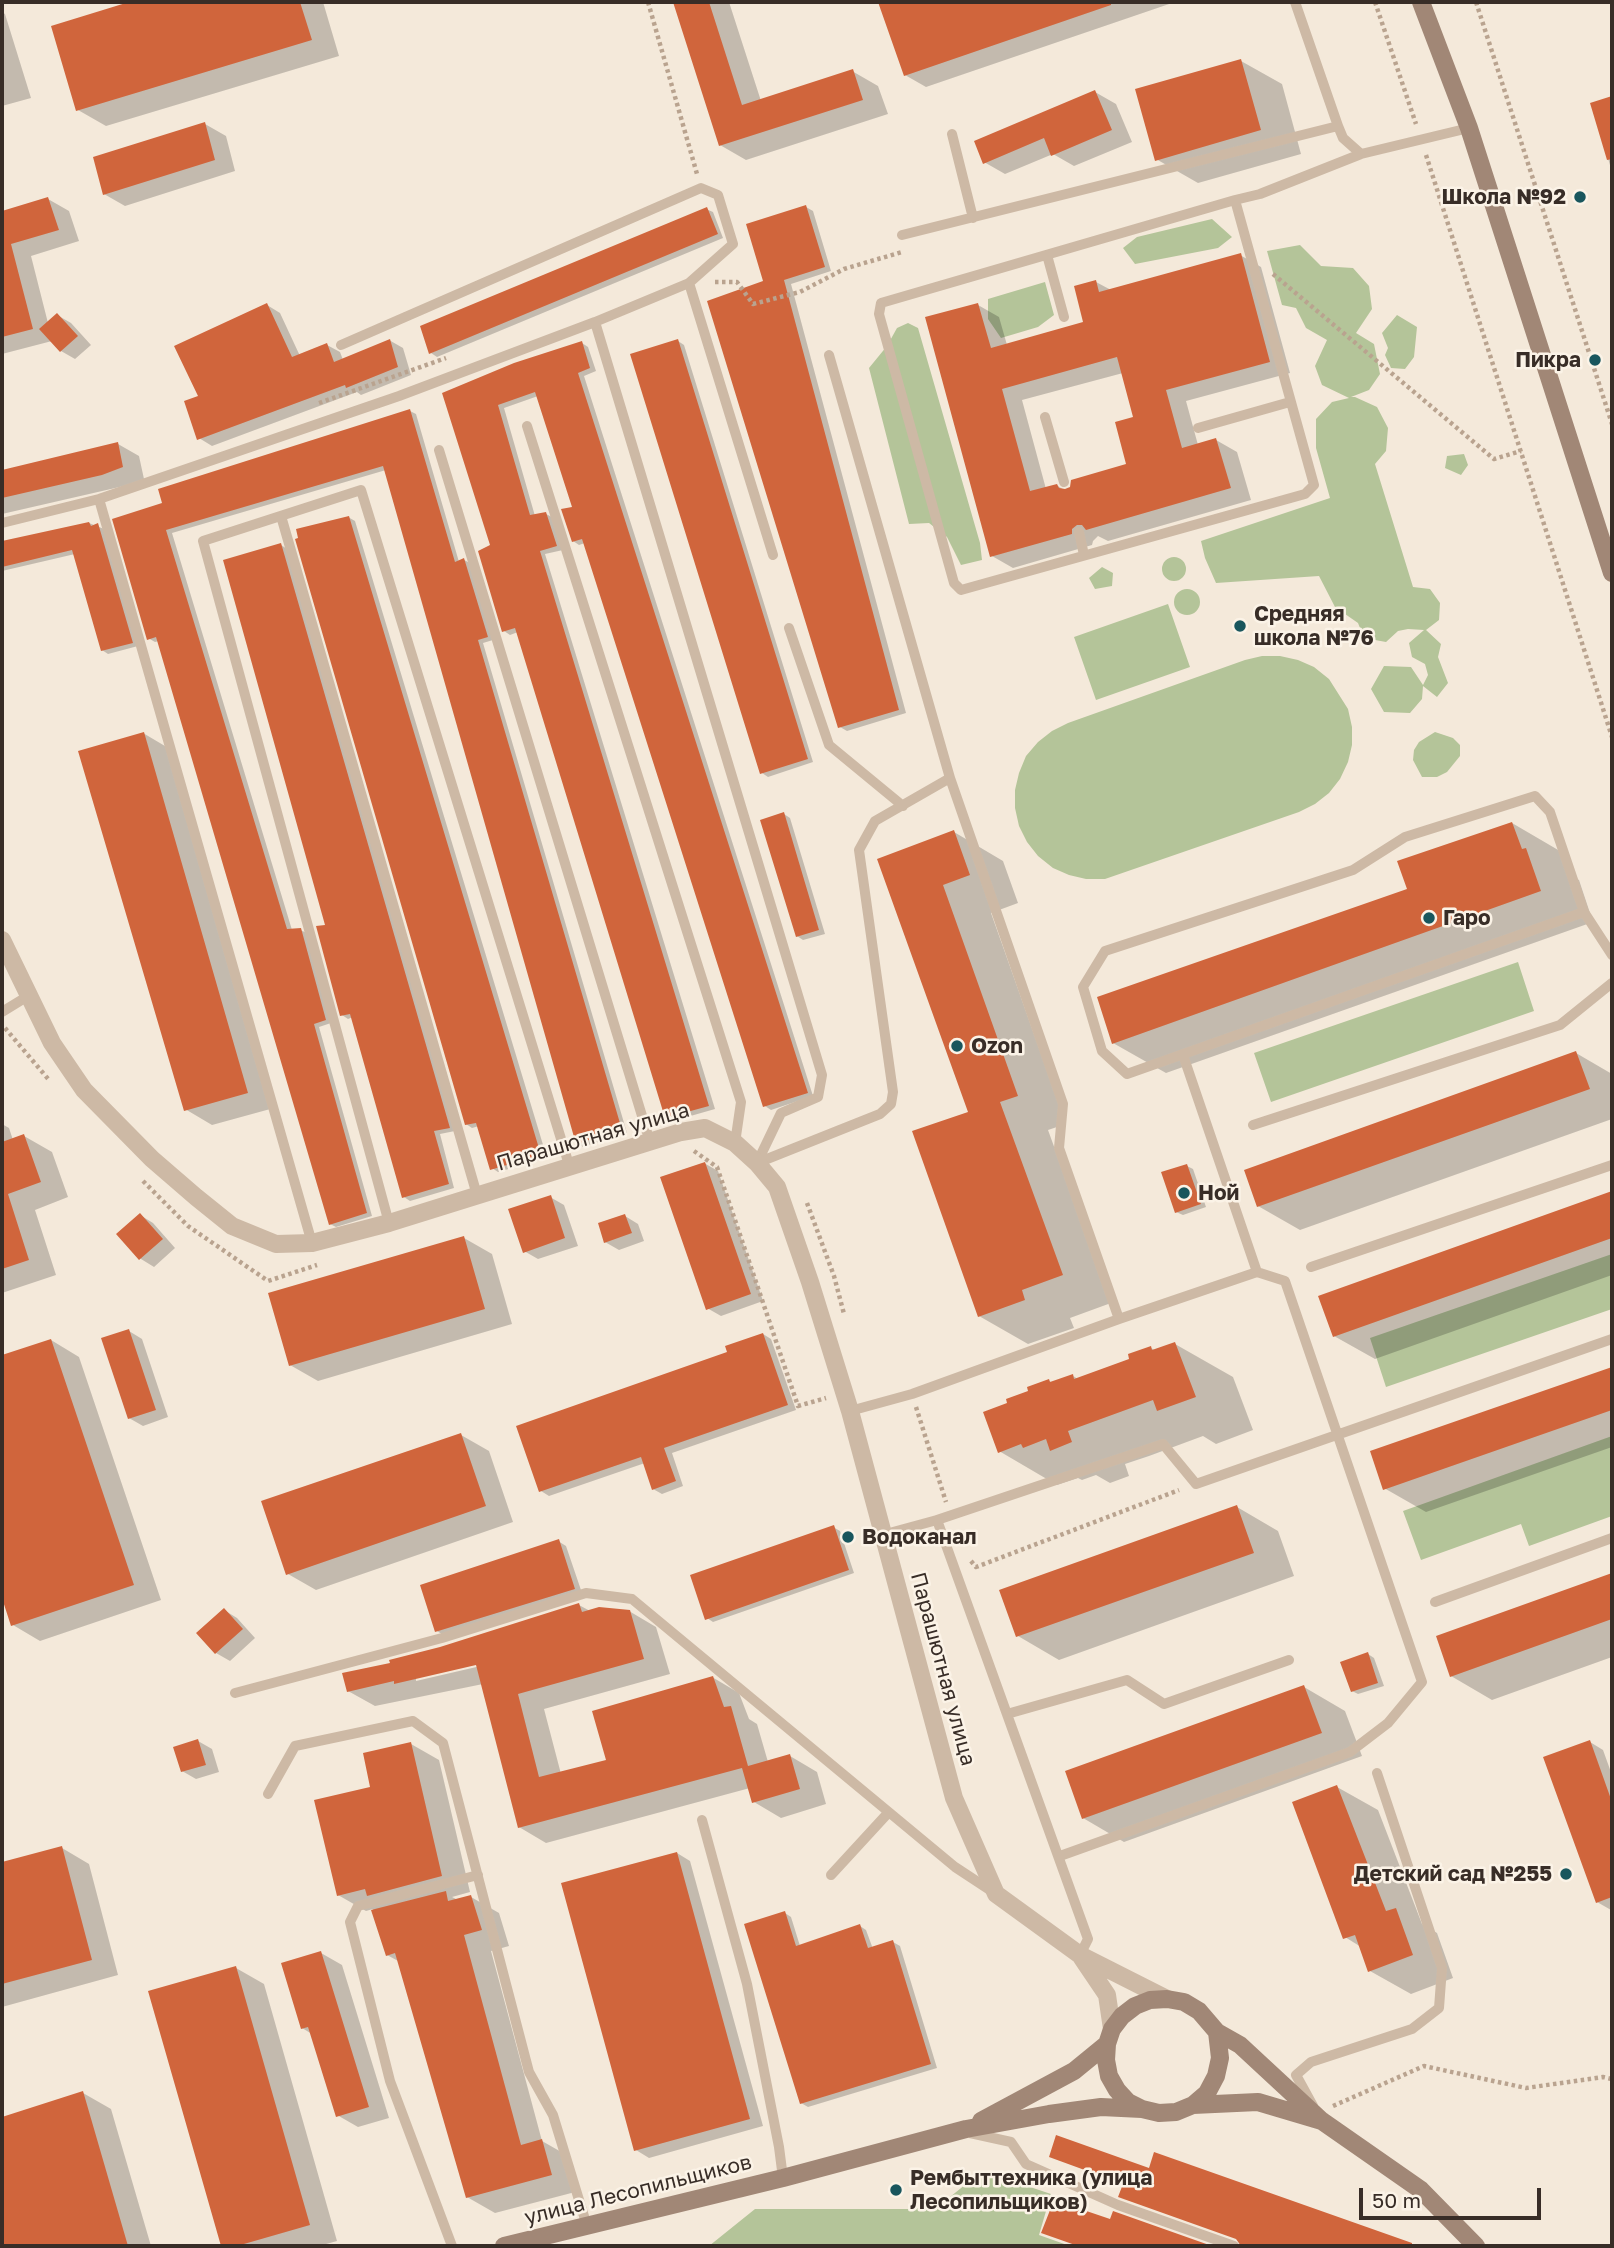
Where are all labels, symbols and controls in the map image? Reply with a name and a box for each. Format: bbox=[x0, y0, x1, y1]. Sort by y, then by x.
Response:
place label: Школа №92 bbox=[1441, 184, 1566, 210]
marker: Школа №92 bbox=[1572, 189, 1588, 205]
place label: Пикра bbox=[1515, 347, 1581, 373]
marker: Пикра bbox=[1587, 352, 1603, 368]
place label: Средняя школа №76 bbox=[1254, 601, 1374, 651]
marker: Средняя школа №76 bbox=[1232, 618, 1248, 634]
place label: Гаро bbox=[1443, 905, 1491, 931]
marker: Гаро bbox=[1421, 910, 1437, 926]
place label: Ozon bbox=[971, 1033, 1023, 1059]
marker: Ozon bbox=[949, 1038, 965, 1054]
street label: Парашютная улица bbox=[494, 1097, 692, 1177]
place label: Ной bbox=[1198, 1180, 1239, 1206]
marker: Ной bbox=[1176, 1185, 1192, 1201]
place label: Водоканал bbox=[862, 1524, 977, 1550]
marker: Водоканал bbox=[840, 1529, 856, 1545]
street label: Парашютная улица bbox=[905, 1570, 981, 1768]
place label: Детский сад №255 bbox=[1354, 1861, 1552, 1887]
marker: Детский сад №255 bbox=[1558, 1866, 1574, 1882]
street label: улица Лесопильщиков bbox=[522, 2150, 754, 2230]
place label: Рембыттехника (улица Лесопильщиков) bbox=[910, 2165, 1152, 2215]
scale bar bbox=[1362, 2174, 1544, 2218]
marker: Рембыттехника (улица Лесопильщиков) bbox=[888, 2182, 904, 2198]
text: 50 m bbox=[1372, 2187, 1421, 2213]

